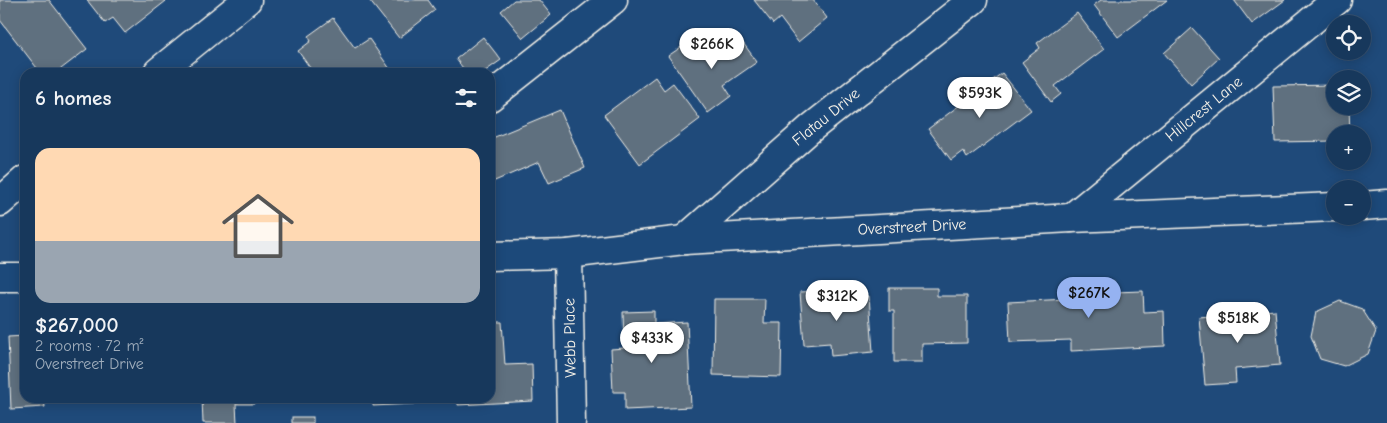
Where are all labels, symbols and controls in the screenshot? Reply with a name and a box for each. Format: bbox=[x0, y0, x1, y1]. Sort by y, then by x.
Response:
map controls bbox=[1326, 15, 1371, 225]
button: locate bbox=[1326, 15, 1371, 60]
pin: $266K bbox=[677, 28, 747, 70]
text: $266K bbox=[690, 35, 734, 53]
button: layers bbox=[1326, 70, 1371, 115]
street label: Hillcrest Lane bbox=[1162, 73, 1246, 145]
pin: $593K bbox=[945, 76, 1015, 119]
icon: filters bbox=[452, 84, 480, 112]
street label: Flatau Drive bbox=[789, 84, 863, 150]
text: $593K bbox=[958, 84, 1002, 102]
text: 6 homes bbox=[35, 86, 111, 110]
button: + bbox=[1326, 125, 1371, 170]
button: − bbox=[1326, 180, 1371, 225]
icon: home bbox=[213, 181, 303, 271]
street label: Overstreet Drive bbox=[857, 215, 967, 239]
pin: $267K bbox=[1054, 276, 1124, 319]
pin: $312K bbox=[802, 280, 872, 322]
text: $267K bbox=[1068, 284, 1110, 302]
text: $312K bbox=[817, 287, 857, 305]
street label: Webb Place bbox=[560, 298, 580, 378]
pin: $518K bbox=[1203, 302, 1273, 344]
text: $518K bbox=[1217, 309, 1259, 327]
text: $267,000 bbox=[35, 313, 119, 337]
pin: $433K bbox=[617, 322, 687, 364]
text: $433K bbox=[631, 329, 673, 347]
text: 2 rooms · 72 m² bbox=[35, 337, 144, 355]
text: Overstreet Drive bbox=[35, 355, 144, 373]

